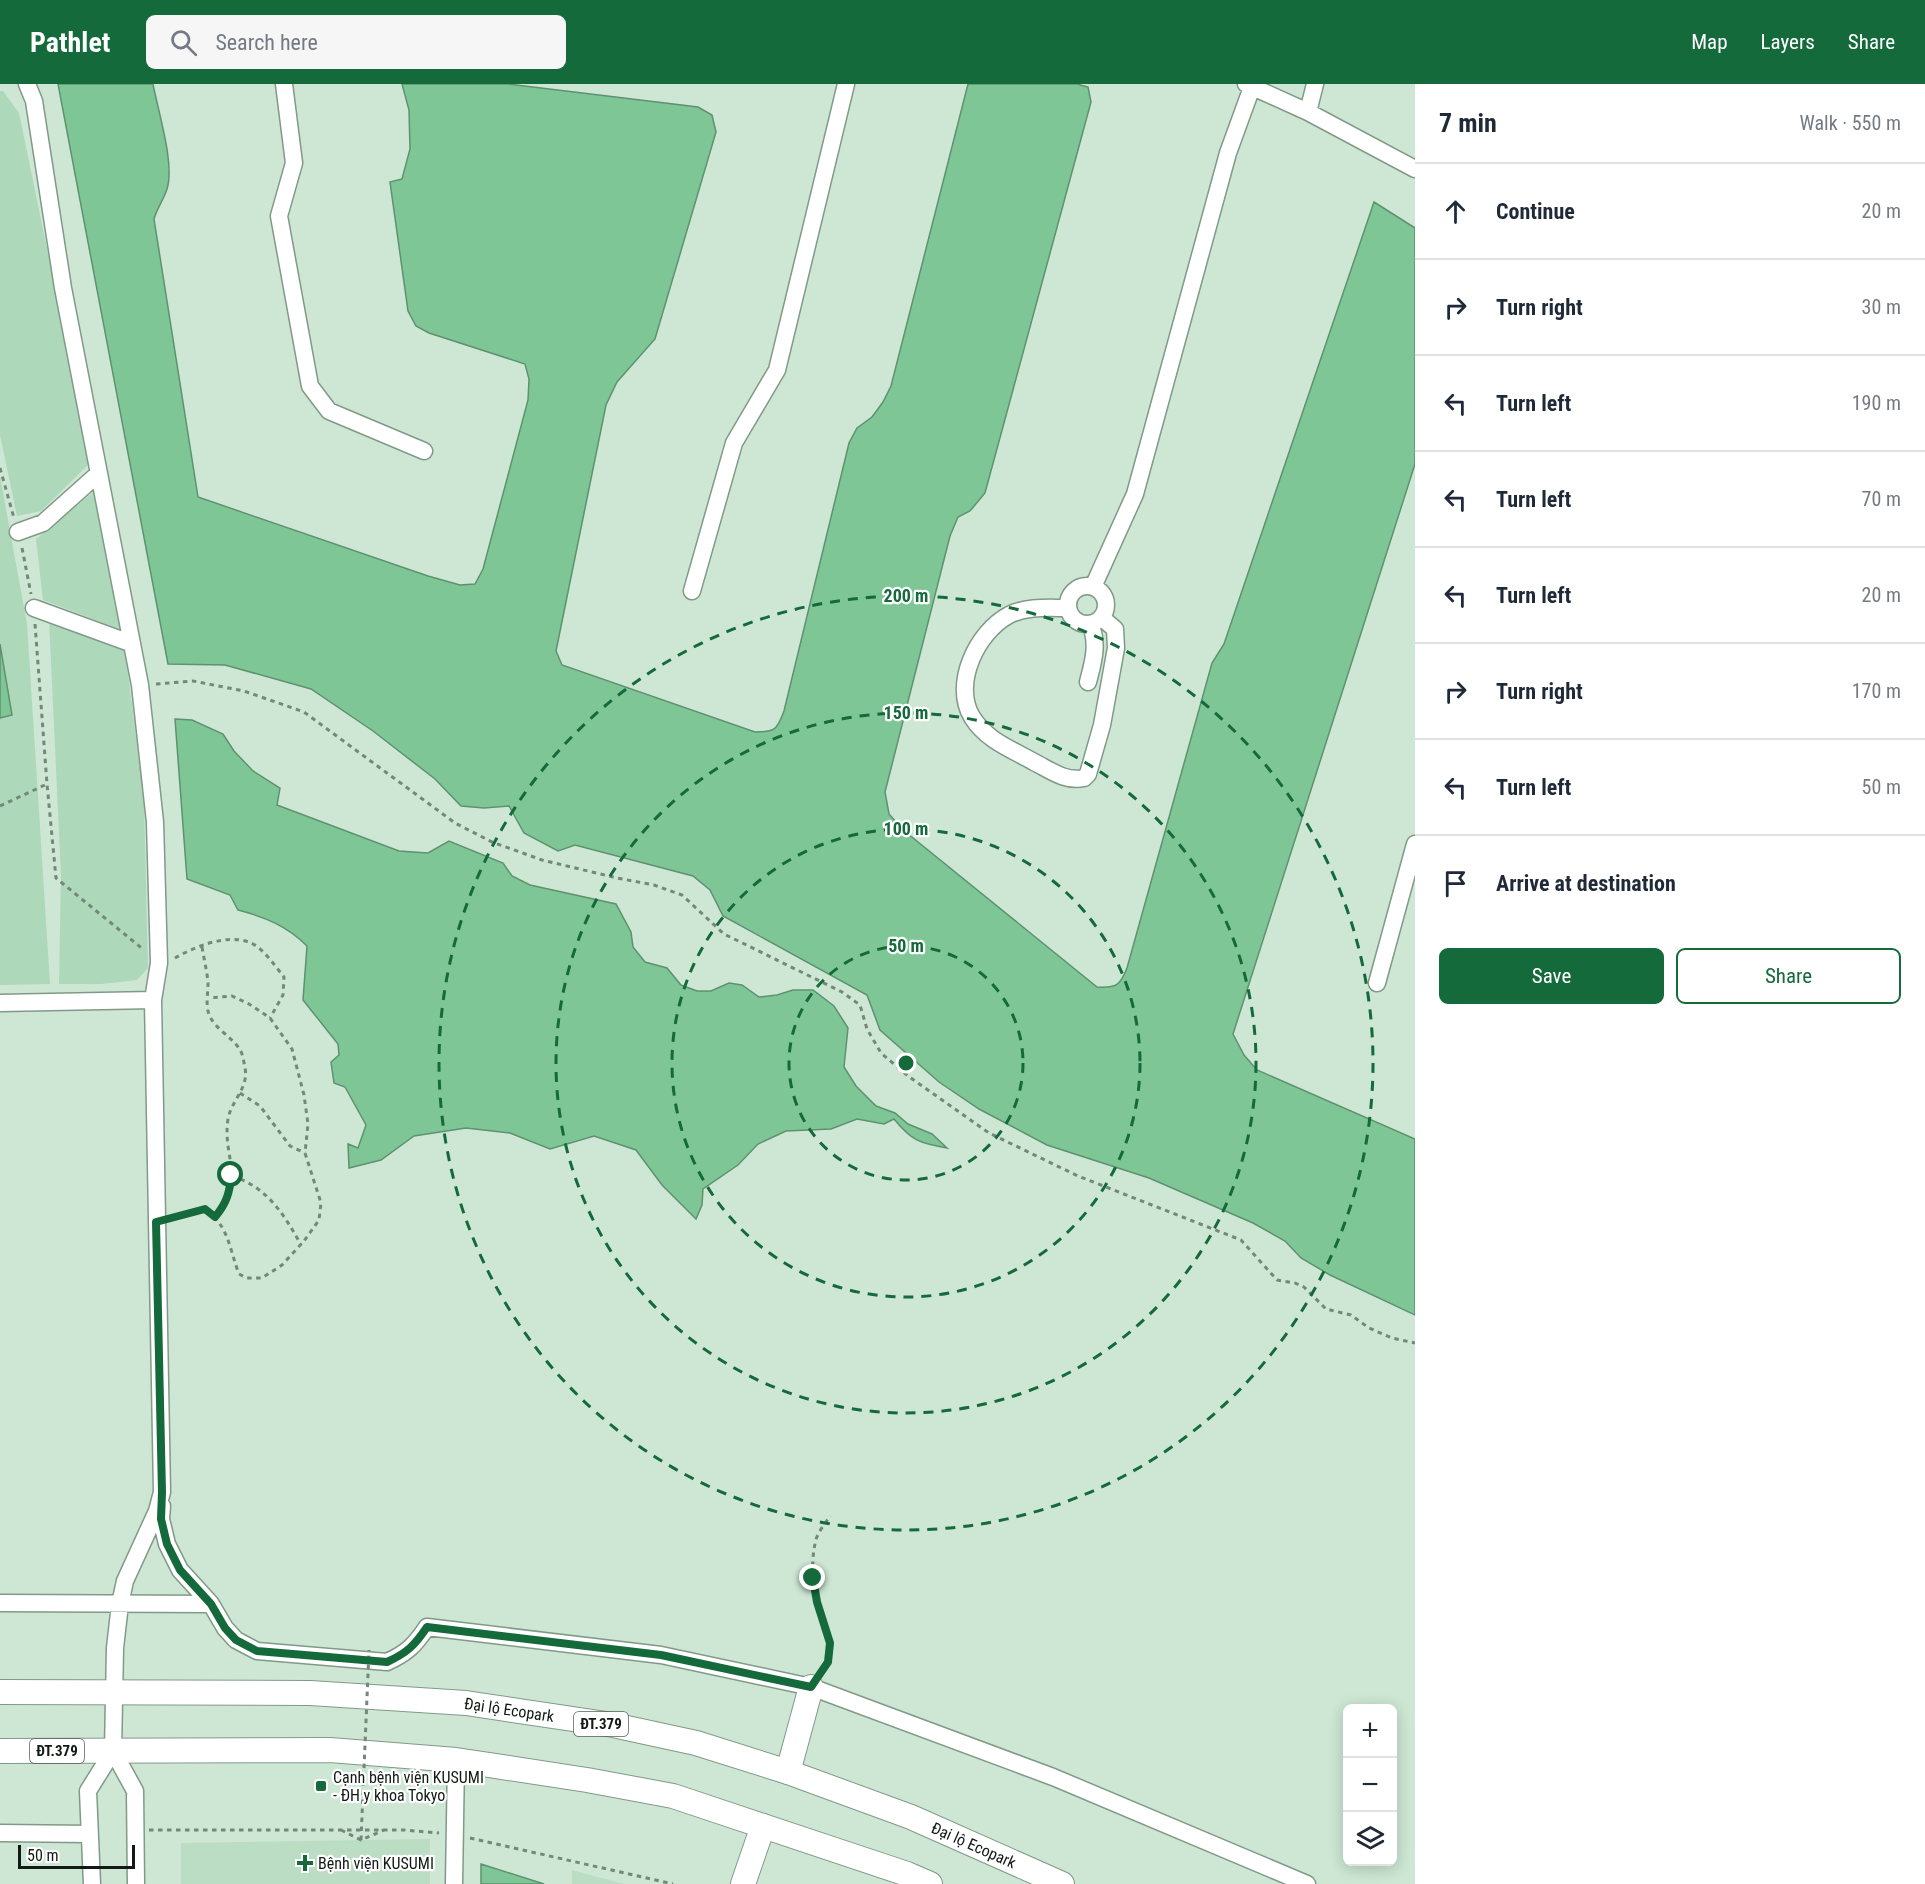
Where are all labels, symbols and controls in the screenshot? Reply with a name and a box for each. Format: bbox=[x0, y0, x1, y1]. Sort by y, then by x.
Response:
search box bbox=[146, 15, 566, 69]
text: Pathlet bbox=[30, 26, 110, 59]
icon: search bbox=[167, 26, 200, 59]
text: Search here bbox=[215, 30, 318, 55]
text: Map bbox=[1691, 30, 1728, 54]
text: Layers bbox=[1761, 30, 1815, 54]
text: Share bbox=[1848, 30, 1895, 54]
text: 7 min bbox=[1439, 108, 1497, 138]
text: Walk · 550 m bbox=[1800, 111, 1901, 135]
icon: ahead bbox=[1439, 195, 1472, 228]
text: Continue bbox=[1496, 199, 1575, 224]
text: 20 m bbox=[1862, 199, 1901, 223]
icon: right bbox=[1439, 291, 1472, 324]
text: Turn right bbox=[1496, 295, 1583, 320]
text: 30 m bbox=[1862, 295, 1901, 319]
icon: left bbox=[1439, 387, 1472, 420]
text: Turn left bbox=[1496, 391, 1571, 416]
text: 190 m bbox=[1852, 391, 1901, 415]
icon: left bbox=[1439, 483, 1472, 516]
text: Turn left bbox=[1496, 487, 1571, 512]
text: 70 m bbox=[1862, 487, 1901, 511]
icon: left bbox=[1439, 579, 1472, 612]
text: Turn left bbox=[1496, 583, 1571, 608]
text: 20 m bbox=[1862, 583, 1901, 607]
text: 200 m bbox=[884, 585, 928, 606]
icon: right bbox=[1439, 675, 1472, 708]
text: Turn right bbox=[1496, 679, 1583, 704]
text: 170 m bbox=[1852, 679, 1901, 703]
text: 150 m bbox=[884, 702, 928, 723]
icon: left bbox=[1439, 771, 1472, 804]
text: Turn left bbox=[1496, 775, 1571, 800]
text: 50 m bbox=[1862, 775, 1901, 799]
text: 100 m bbox=[884, 818, 928, 839]
icon: arrive bbox=[1439, 867, 1472, 900]
text: Arrive at destination bbox=[1496, 871, 1676, 896]
text: 50 m bbox=[888, 935, 924, 956]
button: Save bbox=[1439, 948, 1664, 1004]
button: Share bbox=[1676, 948, 1901, 1004]
centre of rings bbox=[896, 1053, 916, 1073]
route start bbox=[217, 1161, 243, 1187]
route end bbox=[799, 1564, 825, 1590]
street label: Đại lộ Ecopark bbox=[463, 1694, 556, 1726]
map controls bbox=[1343, 1704, 1397, 1866]
button: + bbox=[1343, 1704, 1397, 1758]
road number: ĐT.379 bbox=[574, 1712, 628, 1736]
road number: ĐT.379 bbox=[30, 1739, 84, 1763]
button: − bbox=[1343, 1758, 1397, 1812]
place label: Cạnh bệnh viện KUSUMI - ĐH y khoa Tokyo bbox=[333, 1768, 484, 1805]
marker: Cạnh bệnh viện KUSUMI - ĐH y khoa Tokyo bbox=[314, 1779, 328, 1793]
button: layers bbox=[1343, 1812, 1397, 1866]
street label: Đại lộ Ecopark bbox=[928, 1818, 1020, 1873]
scale bar bbox=[18, 1842, 135, 1870]
text: 50 m bbox=[27, 1846, 59, 1865]
marker: Bệnh viện KUSUMI bbox=[296, 1854, 314, 1872]
place label: Bệnh viện KUSUMI bbox=[318, 1854, 434, 1873]

